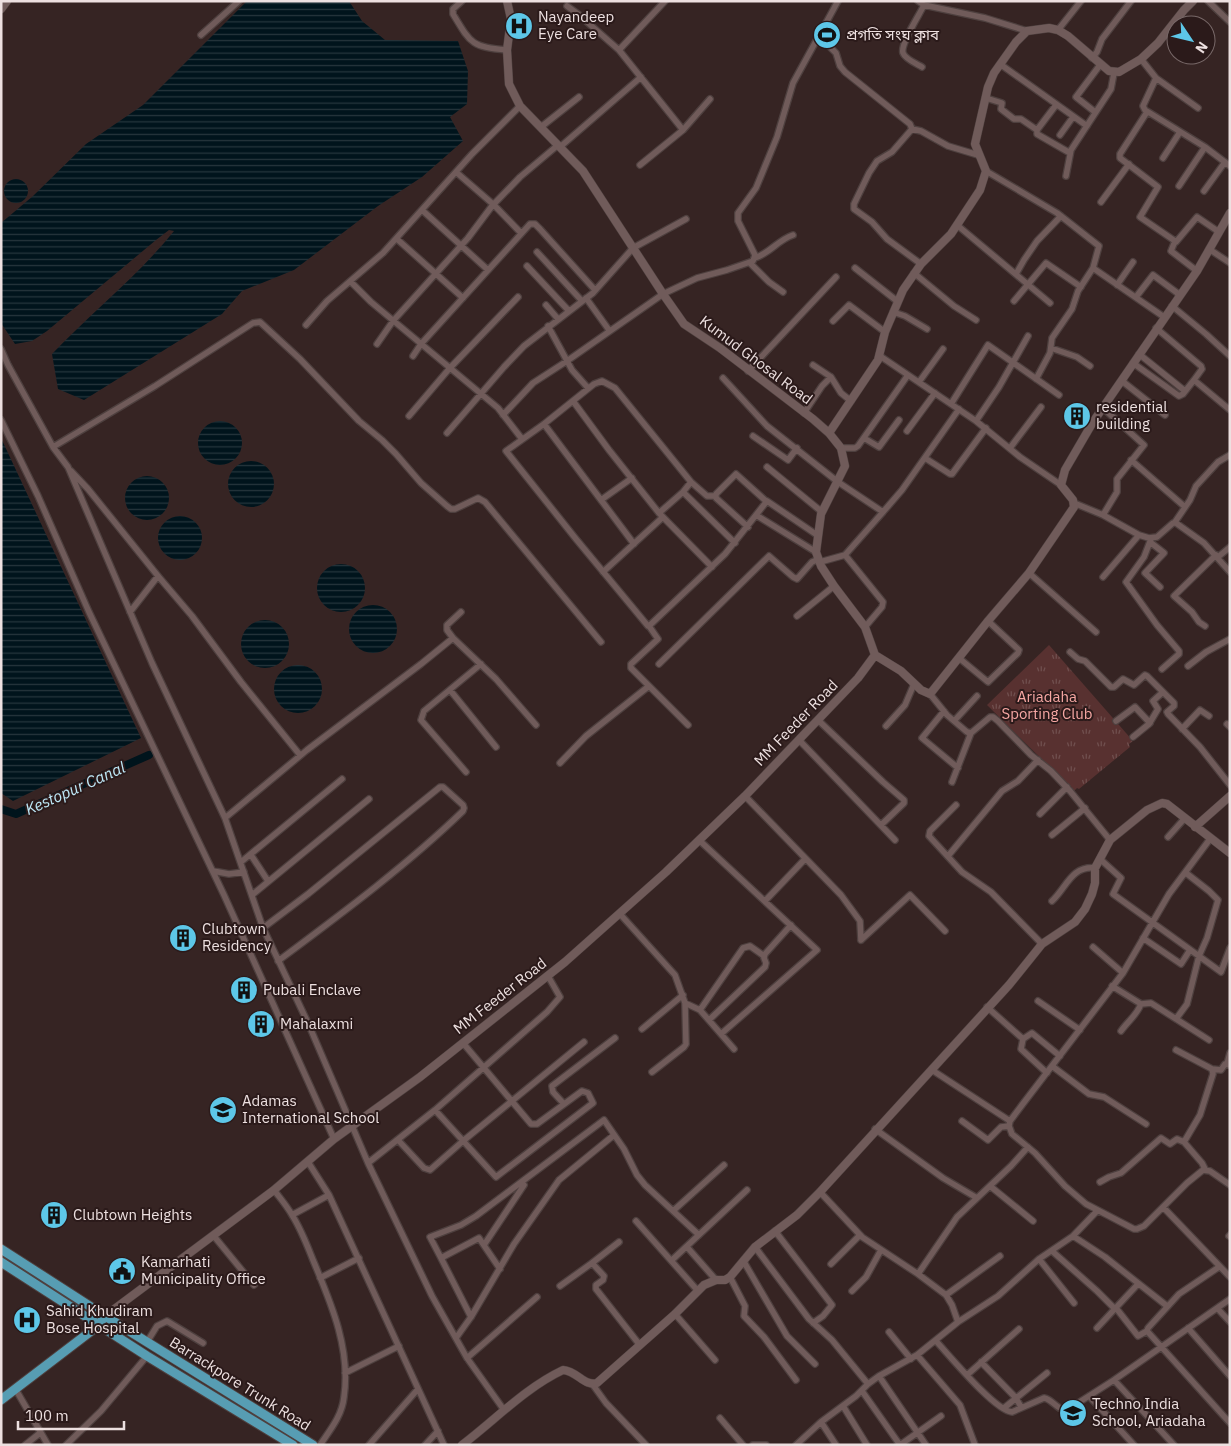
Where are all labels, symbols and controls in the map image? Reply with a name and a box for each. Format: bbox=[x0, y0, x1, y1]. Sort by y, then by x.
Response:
place label: Nayandeep Eye Care bbox=[538, 7, 614, 43]
hospital icon: Nayandeep Eye Care bbox=[504, 11, 534, 41]
north arrow bbox=[1166, 15, 1216, 65]
sports icon: প্রগতি সংঘ ক্লাব bbox=[812, 20, 842, 50]
place label: প্রগতি সংঘ ক্লাব bbox=[846, 25, 940, 44]
text: N bbox=[1191, 38, 1212, 57]
street label: Kumud Ghosal Road bbox=[696, 311, 817, 408]
place label: residential building bbox=[1096, 397, 1167, 433]
building icon: residential building bbox=[1062, 401, 1092, 431]
street label: MM Feeder Road bbox=[750, 675, 842, 770]
park label: Ariadaha Sporting Club bbox=[1002, 687, 1093, 723]
water label: Kestopur Canal bbox=[22, 757, 129, 819]
place label: Clubtown Residency bbox=[202, 919, 272, 955]
building icon: Clubtown Residency bbox=[168, 923, 198, 953]
street label: MM Feeder Road bbox=[449, 953, 550, 1038]
building icon: Pubali Enclave bbox=[229, 975, 259, 1005]
place label: Pubali Enclave bbox=[263, 980, 361, 999]
building icon: Mahalaxmi bbox=[246, 1009, 276, 1039]
place label: Mahalaxmi bbox=[280, 1014, 353, 1033]
place label: Adamas International School bbox=[242, 1091, 379, 1127]
school or university icon: Adamas International School bbox=[208, 1095, 238, 1125]
building icon: Clubtown Heights bbox=[39, 1200, 69, 1230]
place label: Clubtown Heights bbox=[73, 1205, 192, 1224]
place label: Kamarhati Municipality Office bbox=[141, 1252, 266, 1288]
public building icon: Kamarhati Municipality Office bbox=[107, 1256, 137, 1286]
place label: Sahid Khudiram Bose Hospital bbox=[46, 1301, 153, 1337]
hospital icon: Sahid Khudiram Bose Hospital bbox=[12, 1305, 42, 1335]
street label: Barrackpore Trunk Road bbox=[166, 1332, 314, 1435]
place label: Techno India School, Ariadaha bbox=[1092, 1394, 1206, 1430]
scale bar bbox=[18, 1398, 124, 1430]
school or university icon: Techno India School, Ariadaha bbox=[1058, 1398, 1088, 1428]
text: 100 m bbox=[25, 1406, 69, 1425]

